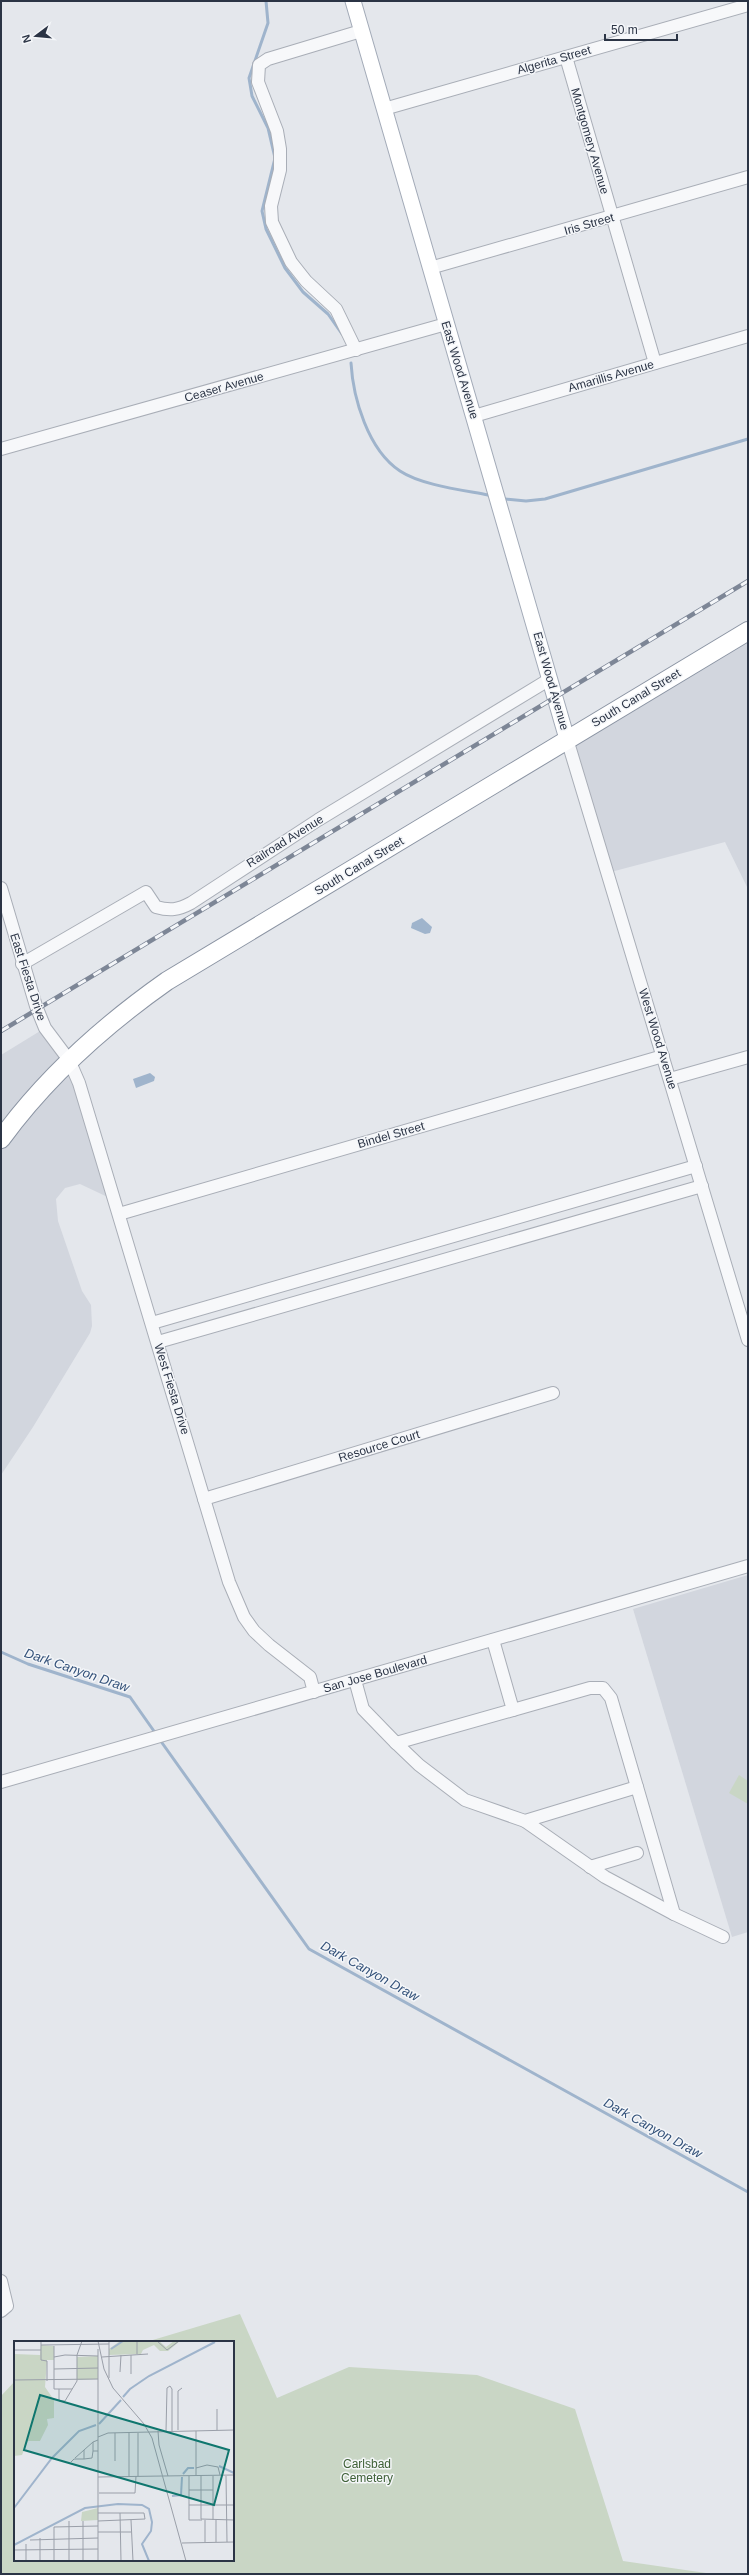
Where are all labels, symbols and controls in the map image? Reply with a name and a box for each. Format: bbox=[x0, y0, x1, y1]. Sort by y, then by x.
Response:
north arrow bbox=[16, 16, 56, 56]
scale bar bbox=[605, 16, 677, 42]
text: 50 m bbox=[611, 23, 638, 37]
text: N bbox=[20, 33, 33, 44]
street label: Algerita Street bbox=[516, 43, 593, 77]
street label: Montgomery Avenue bbox=[568, 86, 612, 196]
street label: Iris Street bbox=[562, 210, 616, 238]
street label: East Wood Avenue bbox=[438, 319, 482, 421]
street label: Amarillis Avenue bbox=[567, 357, 656, 395]
street label: Ceaser Avenue bbox=[183, 369, 266, 405]
street label: East Wood Avenue bbox=[530, 630, 572, 732]
street label: South Canal Street bbox=[589, 666, 684, 730]
street label: Railroad Avenue bbox=[244, 812, 326, 870]
street label: South Canal Street bbox=[312, 834, 407, 898]
street label: East Fiesta Drive bbox=[7, 931, 49, 1023]
street label: West Wood Avenue bbox=[636, 987, 680, 1091]
street label: Bindel Street bbox=[356, 1119, 427, 1151]
street label: West Fiesta Drive bbox=[151, 1342, 193, 1437]
street label: Resource Court bbox=[337, 1427, 422, 1465]
water label: Dark Canyon Draw bbox=[23, 1645, 133, 1695]
street label: San Jose Boulevard bbox=[321, 1652, 429, 1696]
water label: Dark Canyon Draw bbox=[318, 1938, 423, 2005]
water label: Dark Canyon Draw bbox=[601, 2095, 706, 2162]
inset map bbox=[14, 2341, 234, 2561]
park label: Carlsbad Cemetery bbox=[341, 2457, 393, 2485]

